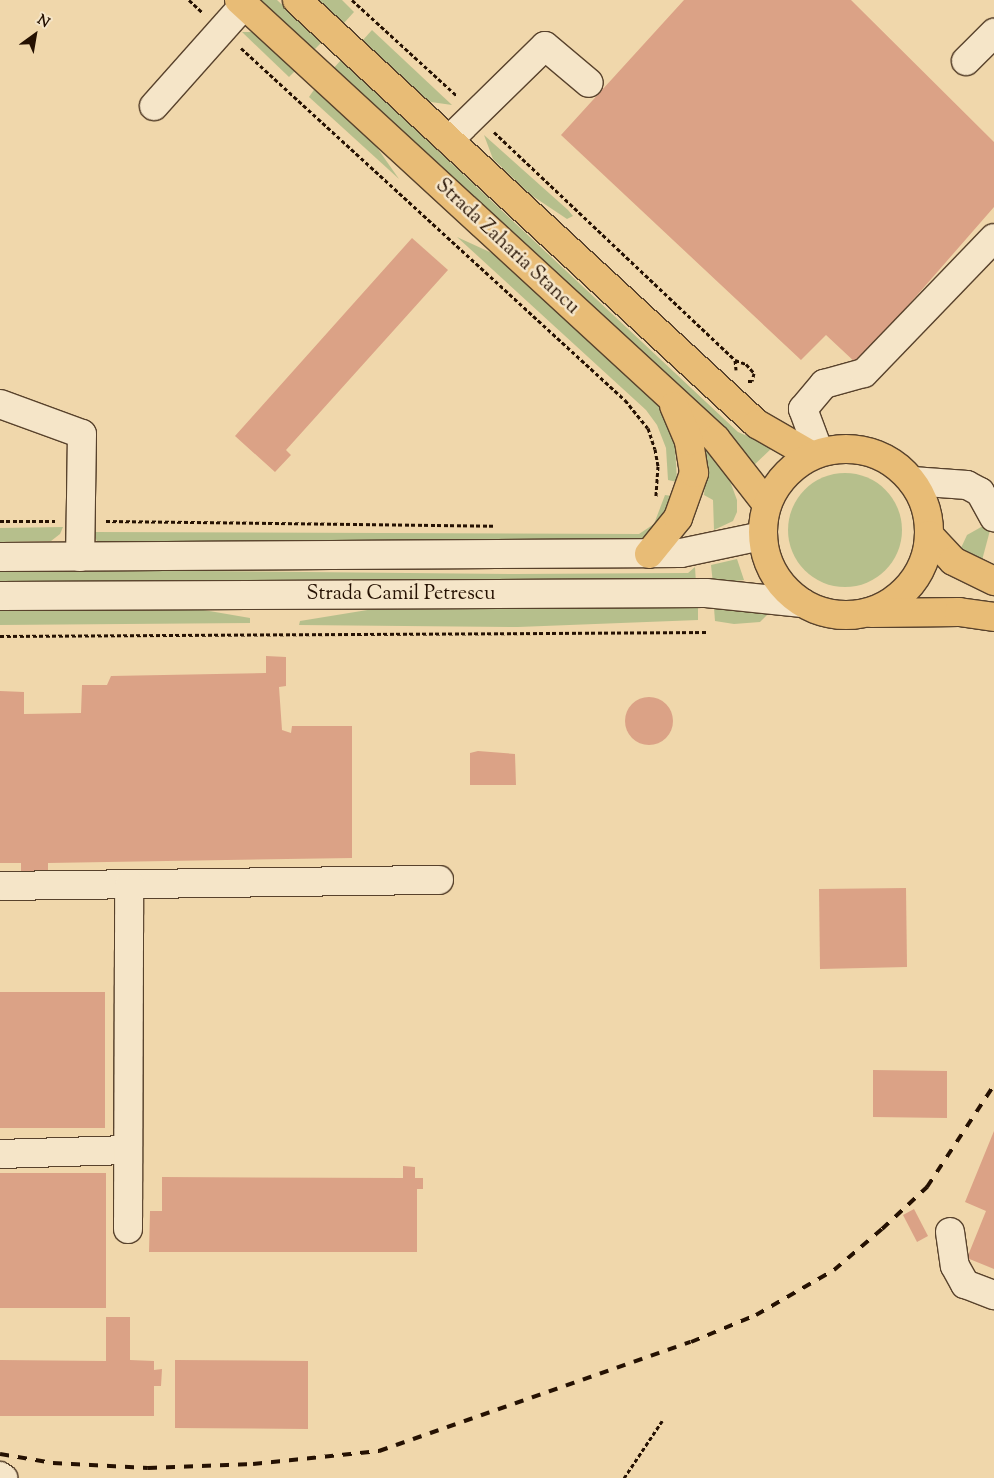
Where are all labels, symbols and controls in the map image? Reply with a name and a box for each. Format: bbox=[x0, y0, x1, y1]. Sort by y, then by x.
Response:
north arrow bbox=[10, 10, 60, 60]
text: N bbox=[33, 11, 53, 34]
street label: Strada Zaharia Stancu bbox=[430, 174, 584, 320]
street label: Strada Camil Petrescu bbox=[307, 582, 495, 606]

